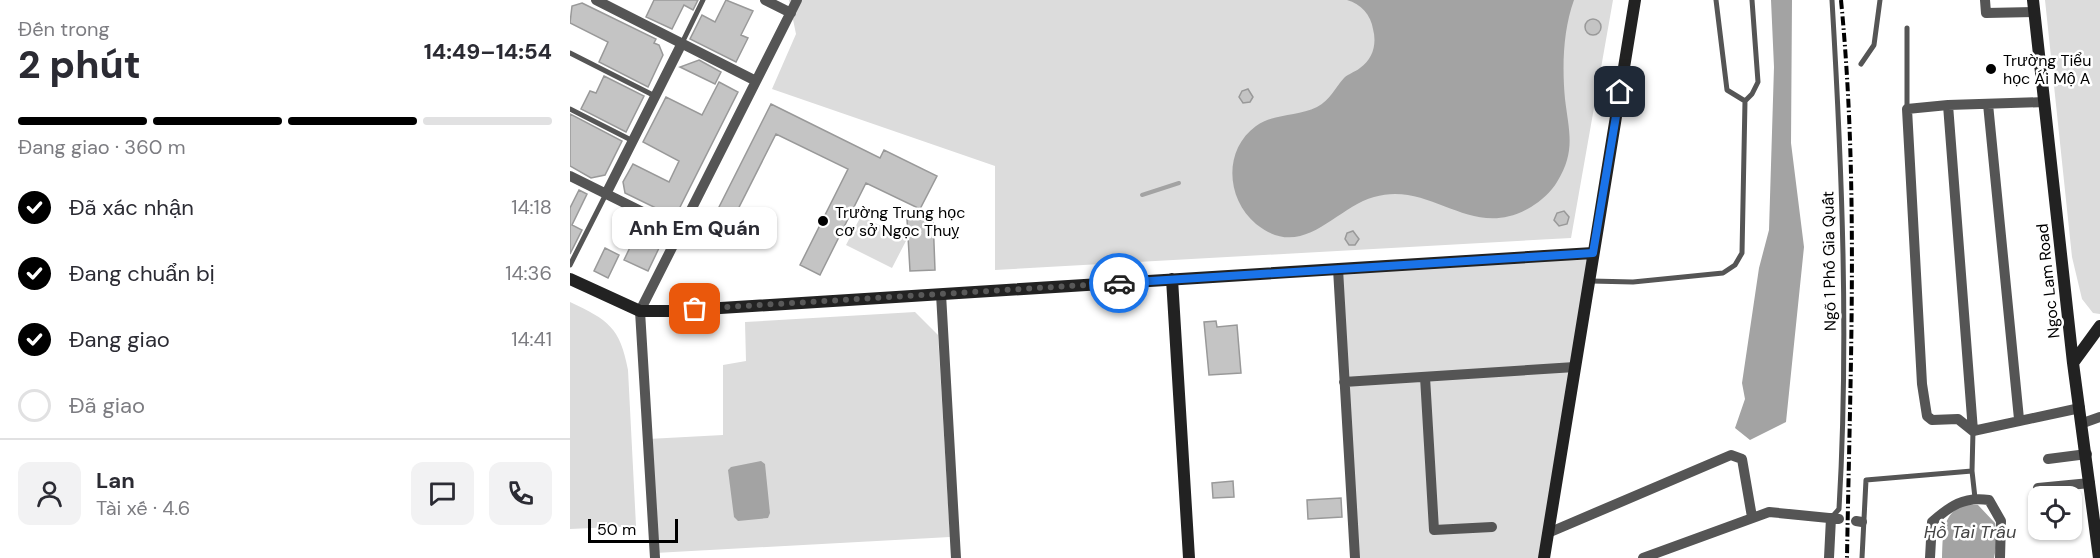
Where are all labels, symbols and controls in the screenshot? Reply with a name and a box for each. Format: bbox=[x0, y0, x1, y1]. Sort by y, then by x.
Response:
text: Đến trong bbox=[18, 16, 110, 42]
text: 14:49–14:54 bbox=[424, 37, 552, 66]
text: 2 phút bbox=[18, 39, 141, 90]
place label: Trường Tiểu học Ái Mộ A bbox=[2003, 50, 2091, 89]
marker: Trường Tiểu học Ái Mộ A bbox=[1984, 62, 1998, 76]
pin bbox=[1594, 66, 1645, 117]
icon: home bbox=[1603, 75, 1636, 108]
text: Đang giao · 360 m bbox=[18, 134, 186, 160]
icon: check bbox=[18, 191, 51, 224]
street label: Ngõ 1 Phố Gia Quất bbox=[1817, 191, 1841, 331]
text: Đã xác nhận bbox=[69, 193, 194, 222]
text: 14:18 bbox=[511, 194, 552, 220]
place label: Trường Trung học cơ sở Ngọc Thuỵ bbox=[835, 202, 965, 241]
callout: Anh Em Quán bbox=[612, 207, 777, 249]
marker: Trường Trung học cơ sở Ngọc Thuỵ bbox=[816, 214, 830, 228]
text: Anh Em Quán bbox=[629, 215, 760, 241]
street label: Ngoc Lam Road bbox=[2032, 222, 2064, 340]
courier bbox=[1089, 253, 1149, 313]
icon: check bbox=[18, 257, 51, 290]
text: Đang chuẩn bị bbox=[69, 259, 215, 288]
text: 14:36 bbox=[505, 260, 552, 286]
icon: car bbox=[1103, 267, 1136, 300]
pin bbox=[669, 283, 720, 334]
icon: bag bbox=[678, 292, 711, 325]
icon: check bbox=[18, 323, 51, 356]
text: Đang giao bbox=[69, 325, 170, 354]
text: 14:41 bbox=[511, 326, 552, 352]
text: Đã giao bbox=[69, 391, 145, 420]
button: person bbox=[18, 462, 81, 525]
button: chat bbox=[411, 462, 474, 525]
button: phone bbox=[489, 462, 552, 525]
text: Lan bbox=[96, 466, 135, 495]
map controls bbox=[2028, 486, 2082, 540]
button: locate bbox=[2028, 486, 2082, 540]
text: Tài xế · 4.6 bbox=[96, 495, 190, 521]
scale bar bbox=[588, 516, 678, 544]
text: 50 m bbox=[597, 519, 636, 540]
water label: Hồ Tai Trâu bbox=[1924, 520, 2016, 544]

